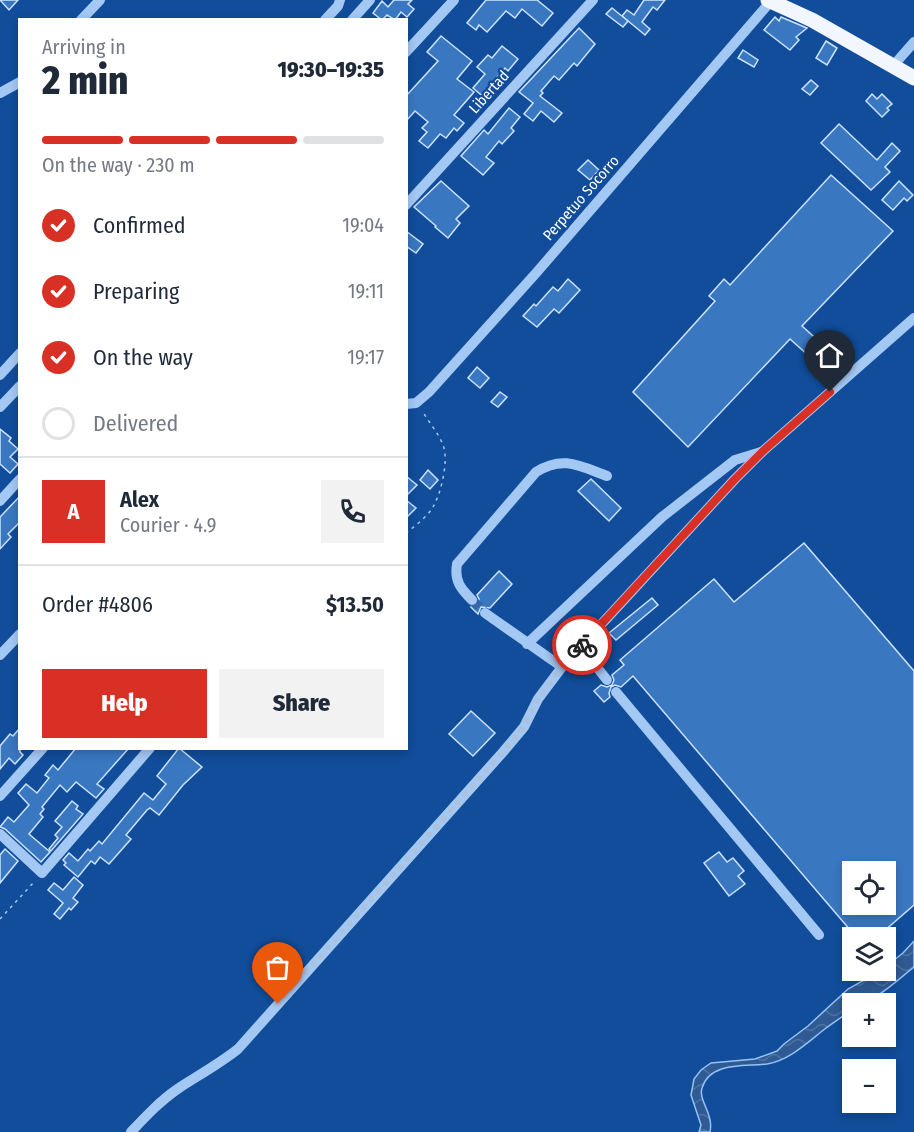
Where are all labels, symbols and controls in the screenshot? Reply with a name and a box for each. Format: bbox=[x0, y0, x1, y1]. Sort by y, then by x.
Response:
text: Arriving in bbox=[42, 35, 126, 59]
text: 19:30–19:35 bbox=[277, 56, 384, 83]
text: 2 min bbox=[42, 58, 128, 104]
street label: Libertad bbox=[465, 67, 513, 117]
street label: Perpetuo Socorro bbox=[539, 152, 623, 244]
text: On the way · 230 m bbox=[42, 153, 195, 177]
icon: check bbox=[42, 209, 75, 242]
text: Confirmed bbox=[93, 212, 186, 239]
text: 19:04 bbox=[342, 213, 384, 237]
icon: check bbox=[42, 275, 75, 308]
text: Preparing bbox=[93, 278, 179, 305]
text: 19:11 bbox=[348, 279, 384, 303]
pin bbox=[804, 330, 855, 392]
icon: home bbox=[813, 339, 846, 372]
icon: check bbox=[42, 341, 75, 374]
text: On the way bbox=[93, 344, 193, 371]
text: 19:17 bbox=[347, 345, 384, 369]
text: Delivered bbox=[93, 410, 178, 437]
button: phone bbox=[321, 480, 384, 543]
text: Alex bbox=[120, 486, 159, 513]
text: A bbox=[68, 498, 79, 525]
text: Courier · 4.9 bbox=[120, 513, 216, 537]
text: Order #4806 bbox=[42, 591, 153, 618]
text: $13.50 bbox=[326, 591, 384, 618]
courier bbox=[552, 615, 612, 675]
icon: bike bbox=[566, 629, 599, 662]
button: Help bbox=[42, 669, 207, 738]
button: Share bbox=[219, 669, 384, 738]
map controls bbox=[842, 861, 896, 1113]
button: locate bbox=[842, 861, 896, 915]
button: layers bbox=[842, 927, 896, 981]
pin bbox=[252, 942, 303, 1004]
icon: bag bbox=[261, 951, 294, 984]
button: + bbox=[842, 993, 896, 1047]
button: − bbox=[842, 1059, 896, 1113]

